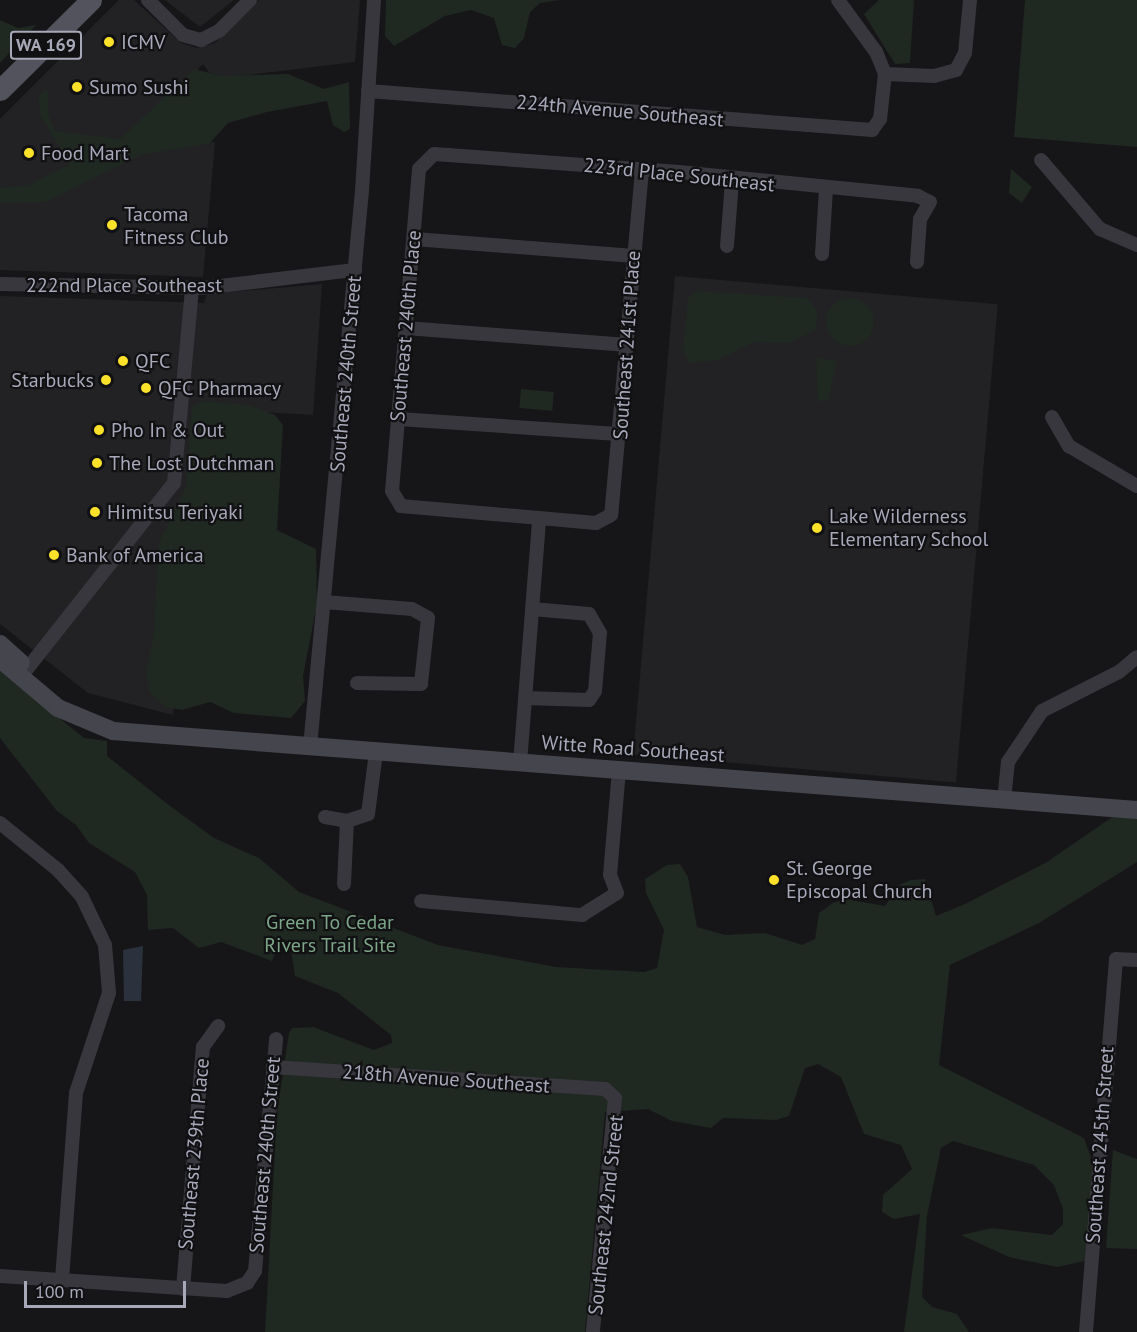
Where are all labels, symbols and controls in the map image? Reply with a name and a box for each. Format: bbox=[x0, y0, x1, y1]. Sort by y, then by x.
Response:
road number: WA 169 bbox=[9, 30, 84, 60]
place label: ICMV bbox=[121, 30, 165, 54]
marker: ICMV bbox=[102, 35, 116, 49]
place label: Sumo Sushi bbox=[89, 75, 189, 99]
marker: Sumo Sushi bbox=[70, 80, 84, 94]
street label: 224th Avenue Southeast bbox=[515, 90, 725, 132]
place label: Food Mart bbox=[41, 141, 129, 165]
marker: Food Mart bbox=[22, 146, 36, 160]
street label: 223rd Place Southeast bbox=[582, 153, 776, 197]
place label: Tacoma Fitness Club bbox=[124, 202, 229, 249]
marker: Tacoma Fitness Club bbox=[105, 218, 119, 232]
street label: Southeast 240th Place bbox=[386, 229, 426, 423]
street label: Southeast 241st Place bbox=[608, 250, 646, 440]
street label: 222nd Place Southeast bbox=[26, 273, 222, 297]
street label: Southeast 240th Street bbox=[325, 275, 367, 473]
place label: QFC bbox=[135, 349, 170, 373]
marker: QFC bbox=[116, 354, 130, 368]
place label: Starbucks bbox=[11, 368, 94, 392]
marker: Starbucks bbox=[99, 373, 113, 387]
place label: QFC Pharmacy bbox=[158, 376, 282, 400]
marker: QFC Pharmacy bbox=[139, 381, 153, 395]
place label: Pho In & Out bbox=[111, 418, 224, 442]
marker: Pho In & Out bbox=[92, 423, 106, 437]
place label: The Lost Dutchman bbox=[109, 451, 274, 475]
marker: The Lost Dutchman bbox=[90, 456, 104, 470]
place label: Himitsu Teriyaki bbox=[107, 500, 244, 524]
place label: Lake Wilderness Elementary School bbox=[829, 504, 989, 551]
marker: Himitsu Teriyaki bbox=[88, 505, 102, 519]
marker: Lake Wilderness Elementary School bbox=[810, 521, 824, 535]
place label: Bank of America bbox=[66, 543, 205, 567]
marker: Bank of America bbox=[47, 548, 61, 562]
street label: Witte Road Southeast bbox=[541, 731, 725, 767]
place label: St. George Episcopal Church bbox=[786, 856, 932, 903]
marker: St. George Episcopal Church bbox=[767, 873, 781, 887]
park label: Green To Cedar Rivers Trail Site bbox=[264, 910, 396, 957]
street label: Southeast 245th Street bbox=[1081, 1046, 1119, 1244]
street label: Southeast 240th Street bbox=[244, 1056, 286, 1254]
street label: Southeast 239th Place bbox=[174, 1057, 214, 1251]
street label: 218th Avenue Southeast bbox=[341, 1060, 551, 1098]
street label: Southeast 242nd Street bbox=[584, 1114, 628, 1316]
scale bar bbox=[27, 1269, 189, 1307]
text: 100 m bbox=[35, 1280, 84, 1303]

